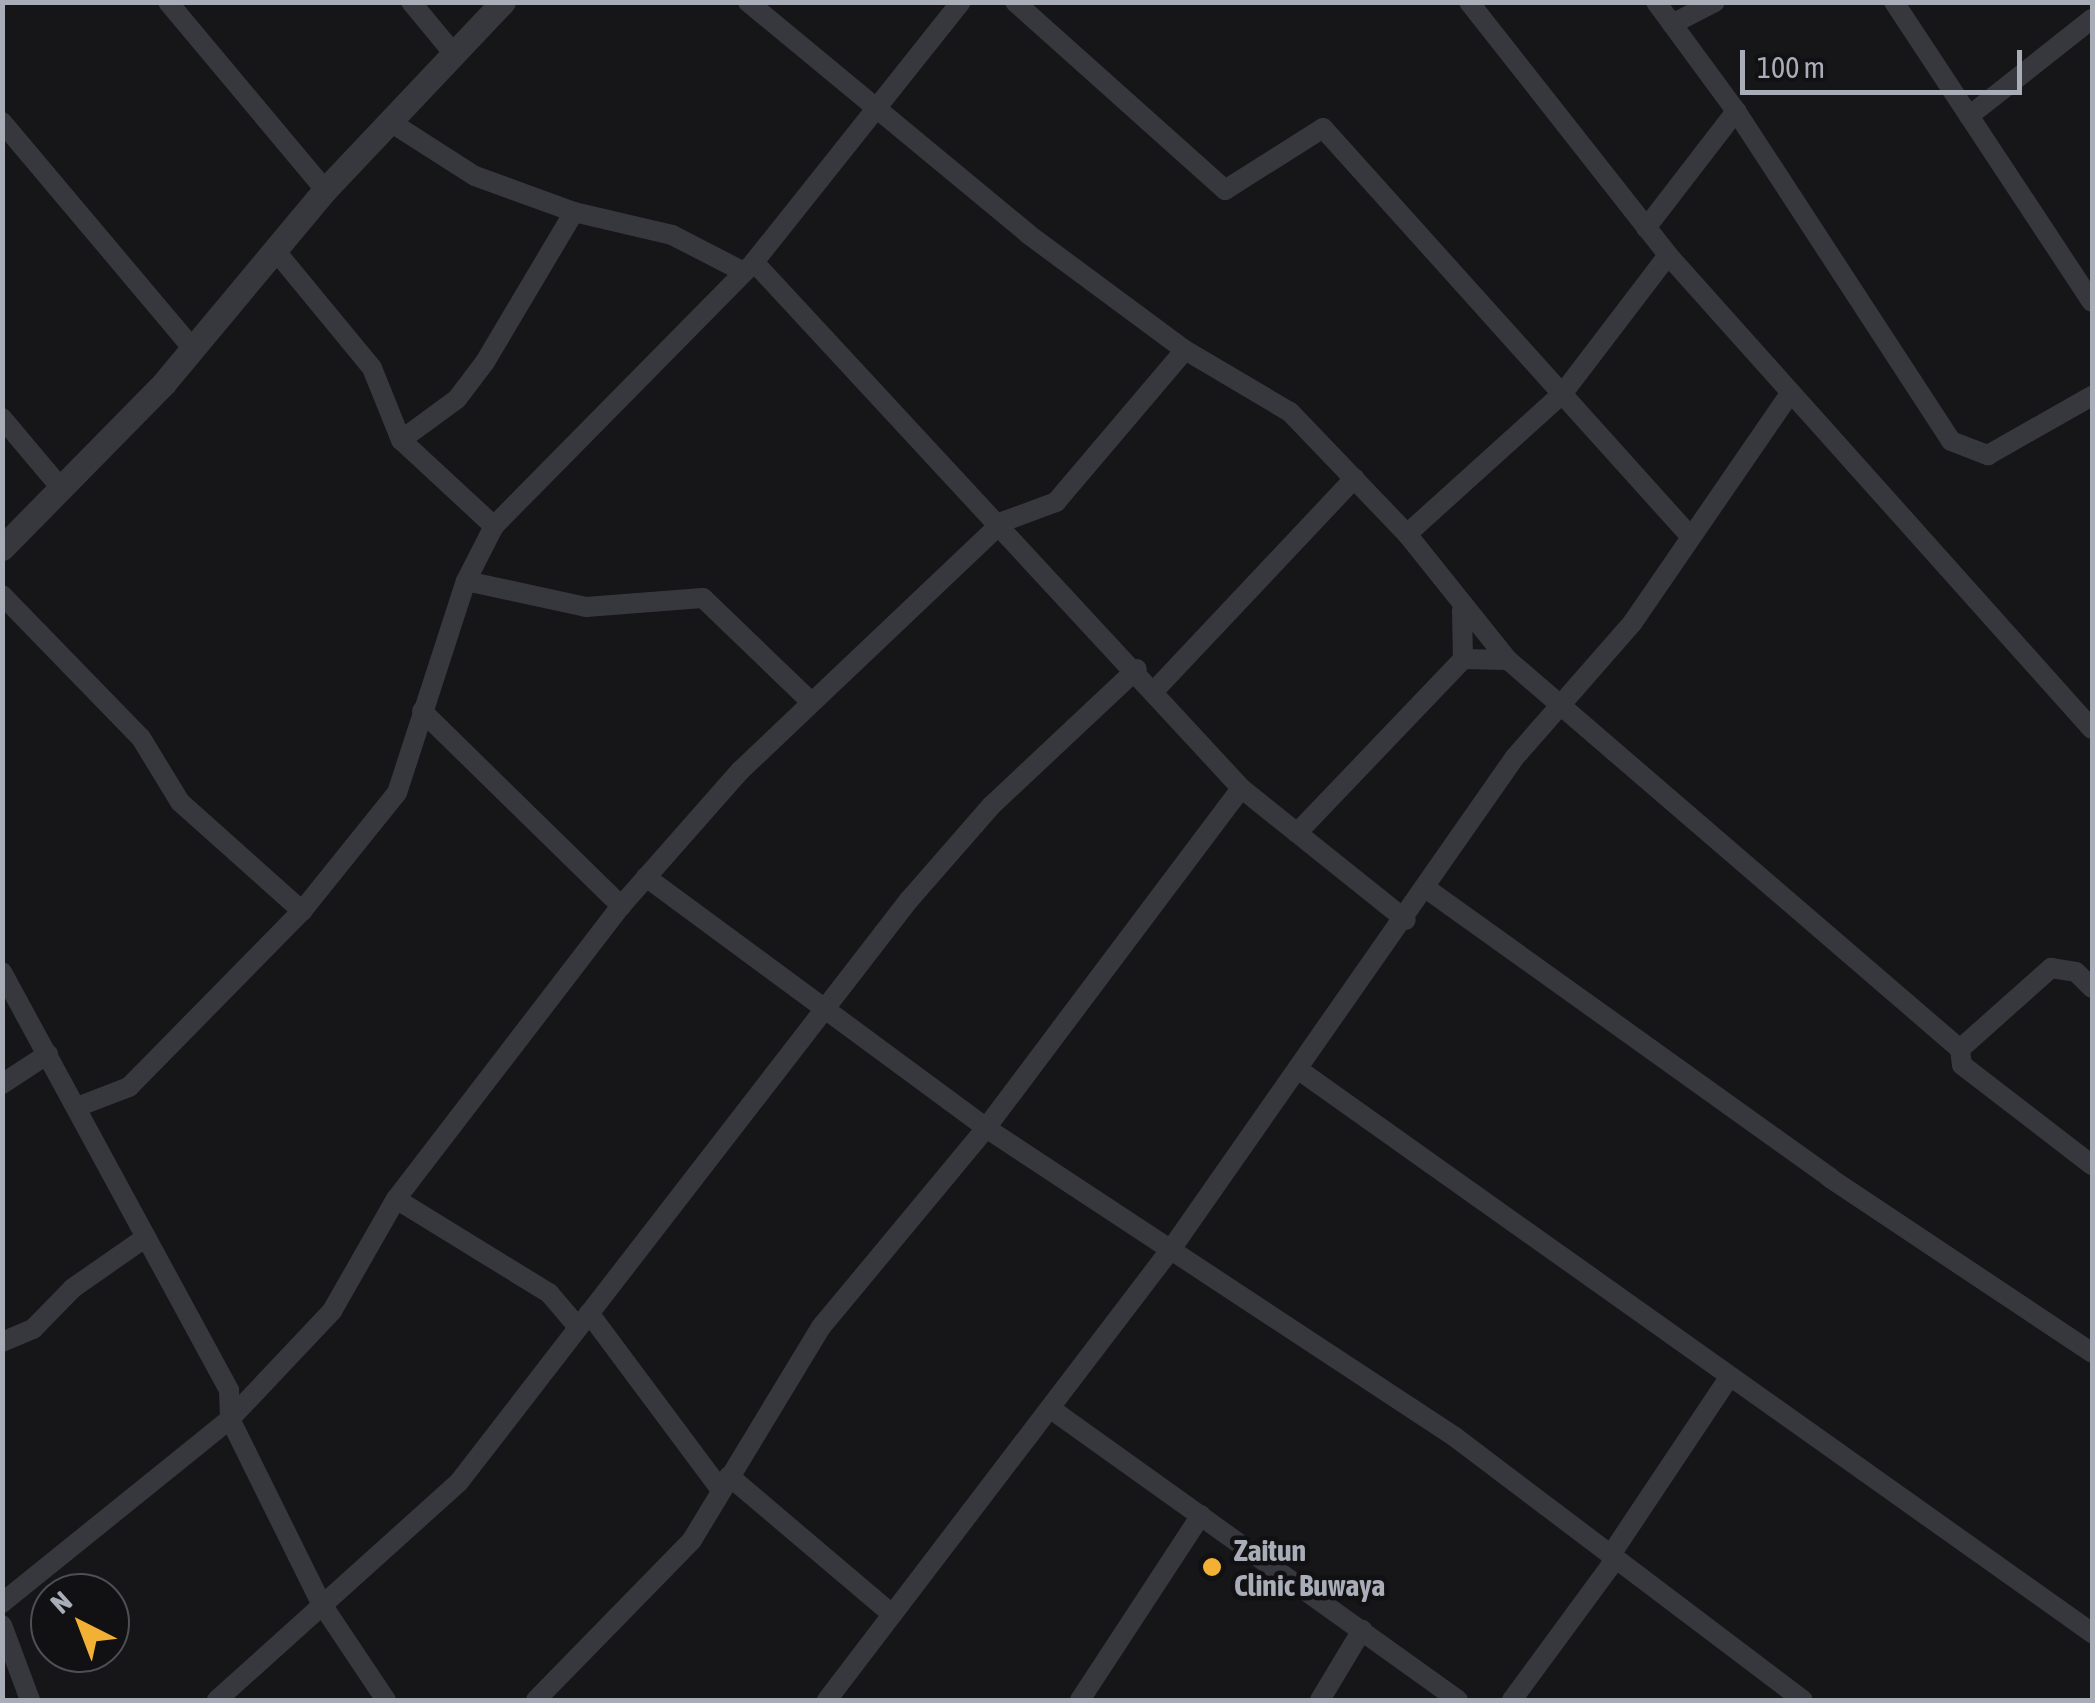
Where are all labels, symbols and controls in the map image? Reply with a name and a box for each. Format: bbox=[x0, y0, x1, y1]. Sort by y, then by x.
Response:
scale bar bbox=[1745, 30, 2028, 92]
text: 100 m bbox=[1757, 50, 1825, 84]
place label: Zaitun Clinic Buwaya bbox=[1234, 1532, 1385, 1602]
marker: Zaitun Clinic Buwaya bbox=[1199, 1554, 1225, 1580]
north arrow bbox=[30, 1573, 130, 1673]
text: N bbox=[44, 1585, 78, 1620]

